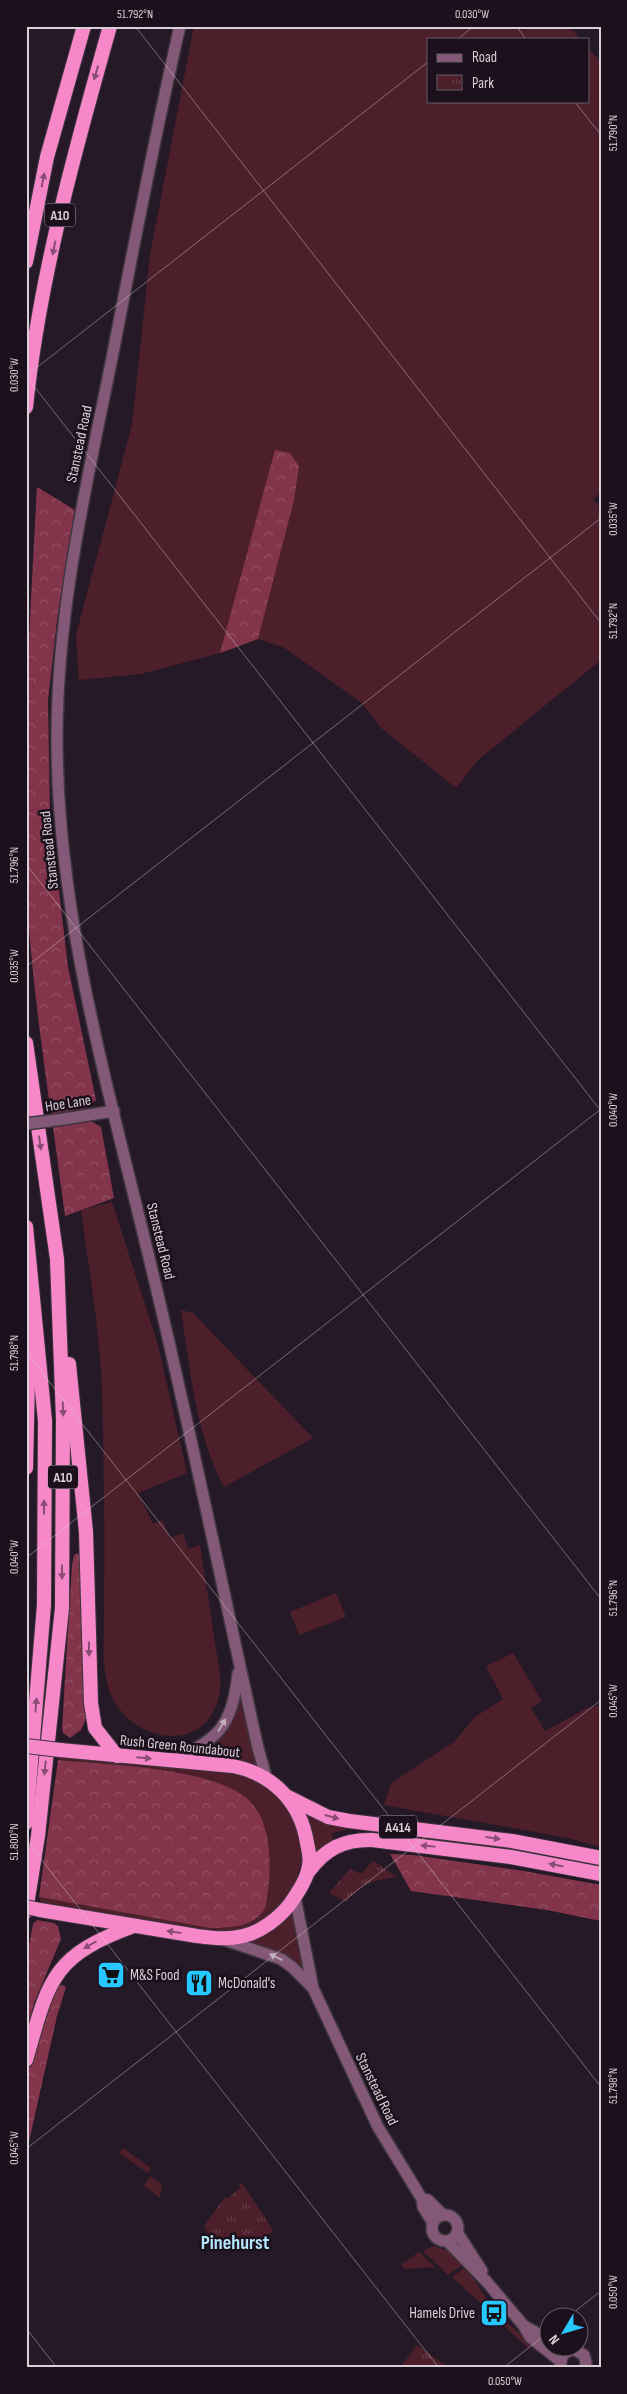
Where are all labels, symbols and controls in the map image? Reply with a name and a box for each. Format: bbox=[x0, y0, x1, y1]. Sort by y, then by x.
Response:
text: 51.792°N bbox=[117, 7, 153, 22]
text: 0.030°W bbox=[455, 7, 489, 22]
legend bbox=[427, 38, 590, 102]
text: Road bbox=[472, 48, 497, 67]
one-way arrow bbox=[92, 66, 100, 81]
text: Park bbox=[472, 74, 494, 93]
text: 51.790°N bbox=[606, 115, 621, 151]
one-way arrow bbox=[39, 172, 47, 188]
road number: A10 bbox=[45, 204, 75, 226]
one-way arrow bbox=[50, 240, 58, 255]
text: 0.030°W bbox=[7, 358, 22, 392]
street label: Stanstead Road bbox=[62, 404, 97, 484]
text: 0.035°W bbox=[606, 502, 621, 536]
text: 51.792°N bbox=[606, 603, 621, 639]
street label: Stanstead Road bbox=[36, 810, 63, 890]
text: 51.796°N bbox=[7, 847, 22, 883]
text: 0.035°W bbox=[7, 949, 22, 983]
street label: Hoe Lane bbox=[44, 1091, 92, 1116]
text: 0.040°W bbox=[606, 1093, 621, 1127]
one-way arrow bbox=[37, 1135, 45, 1151]
street label: Stanstead Road bbox=[142, 1201, 179, 1281]
text: 51.798°N bbox=[7, 1335, 22, 1371]
one-way arrow bbox=[59, 1401, 67, 1417]
road number: A10 bbox=[48, 1465, 78, 1488]
one-way arrow bbox=[41, 1499, 49, 1515]
text: 0.040°W bbox=[7, 1540, 22, 1574]
one-way arrow bbox=[58, 1564, 66, 1580]
text: 51.796°N bbox=[606, 1580, 621, 1616]
one-way arrow bbox=[85, 1641, 93, 1657]
text: 0.045°W bbox=[606, 1684, 621, 1718]
one-way arrow bbox=[32, 1696, 40, 1712]
one-way arrow bbox=[218, 1719, 227, 1732]
street label: Rush Green Roundabout bbox=[119, 1731, 241, 1762]
one-way arrow bbox=[136, 1755, 152, 1763]
one-way arrow bbox=[41, 1761, 49, 1777]
one-way arrow bbox=[324, 1813, 339, 1821]
road number: A414 bbox=[379, 1815, 417, 1838]
text: 51.800°N bbox=[7, 1823, 22, 1861]
one-way arrow bbox=[485, 1834, 501, 1842]
one-way arrow bbox=[420, 1842, 436, 1850]
one-way arrow bbox=[548, 1860, 564, 1868]
one-way arrow bbox=[166, 1928, 182, 1936]
one-way arrow bbox=[83, 1940, 96, 1949]
one-way arrow bbox=[269, 1953, 283, 1961]
supermarket icon: M&S Food bbox=[96, 1960, 126, 1990]
place label: M&S Food bbox=[130, 1966, 179, 1985]
restaurant icon: McDonald's bbox=[184, 1968, 214, 1998]
place label: McDonald's bbox=[218, 1974, 276, 1993]
street label: Stanstead Road bbox=[351, 2050, 402, 2129]
text: 51.798°N bbox=[606, 2068, 621, 2104]
text: 0.045°W bbox=[7, 2131, 22, 2165]
district label: Pinehurst bbox=[201, 2231, 270, 2255]
text: 0.050°W bbox=[606, 2275, 621, 2309]
bus stop icon: Hamels Drive bbox=[479, 2298, 509, 2328]
place label: Hamels Drive bbox=[409, 2304, 475, 2323]
north arrow bbox=[540, 2306, 590, 2356]
text: N bbox=[545, 2332, 563, 2348]
text: 0.050°W bbox=[488, 2374, 522, 2389]

